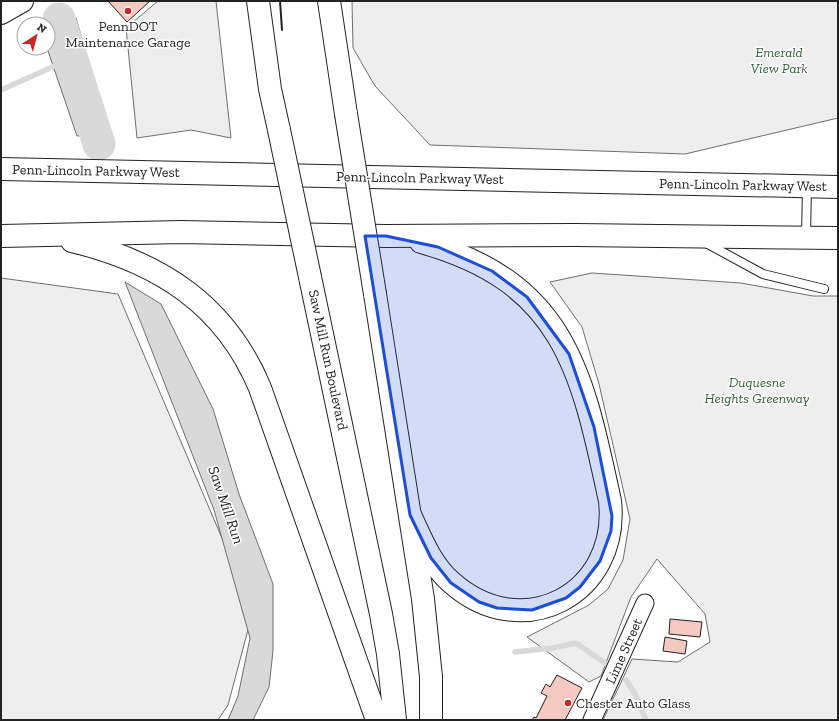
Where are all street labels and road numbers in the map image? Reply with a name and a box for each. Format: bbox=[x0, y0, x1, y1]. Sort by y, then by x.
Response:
street label: Penn-Lincoln Parkway West bbox=[12, 161, 181, 181]
street label: Penn-Lincoln Parkway West bbox=[336, 168, 505, 188]
street label: Penn-Lincoln Parkway West bbox=[659, 175, 828, 195]
street label: Saw Mill Run Boulevard bbox=[305, 288, 351, 432]
street label: Lime Street bbox=[602, 615, 646, 687]

